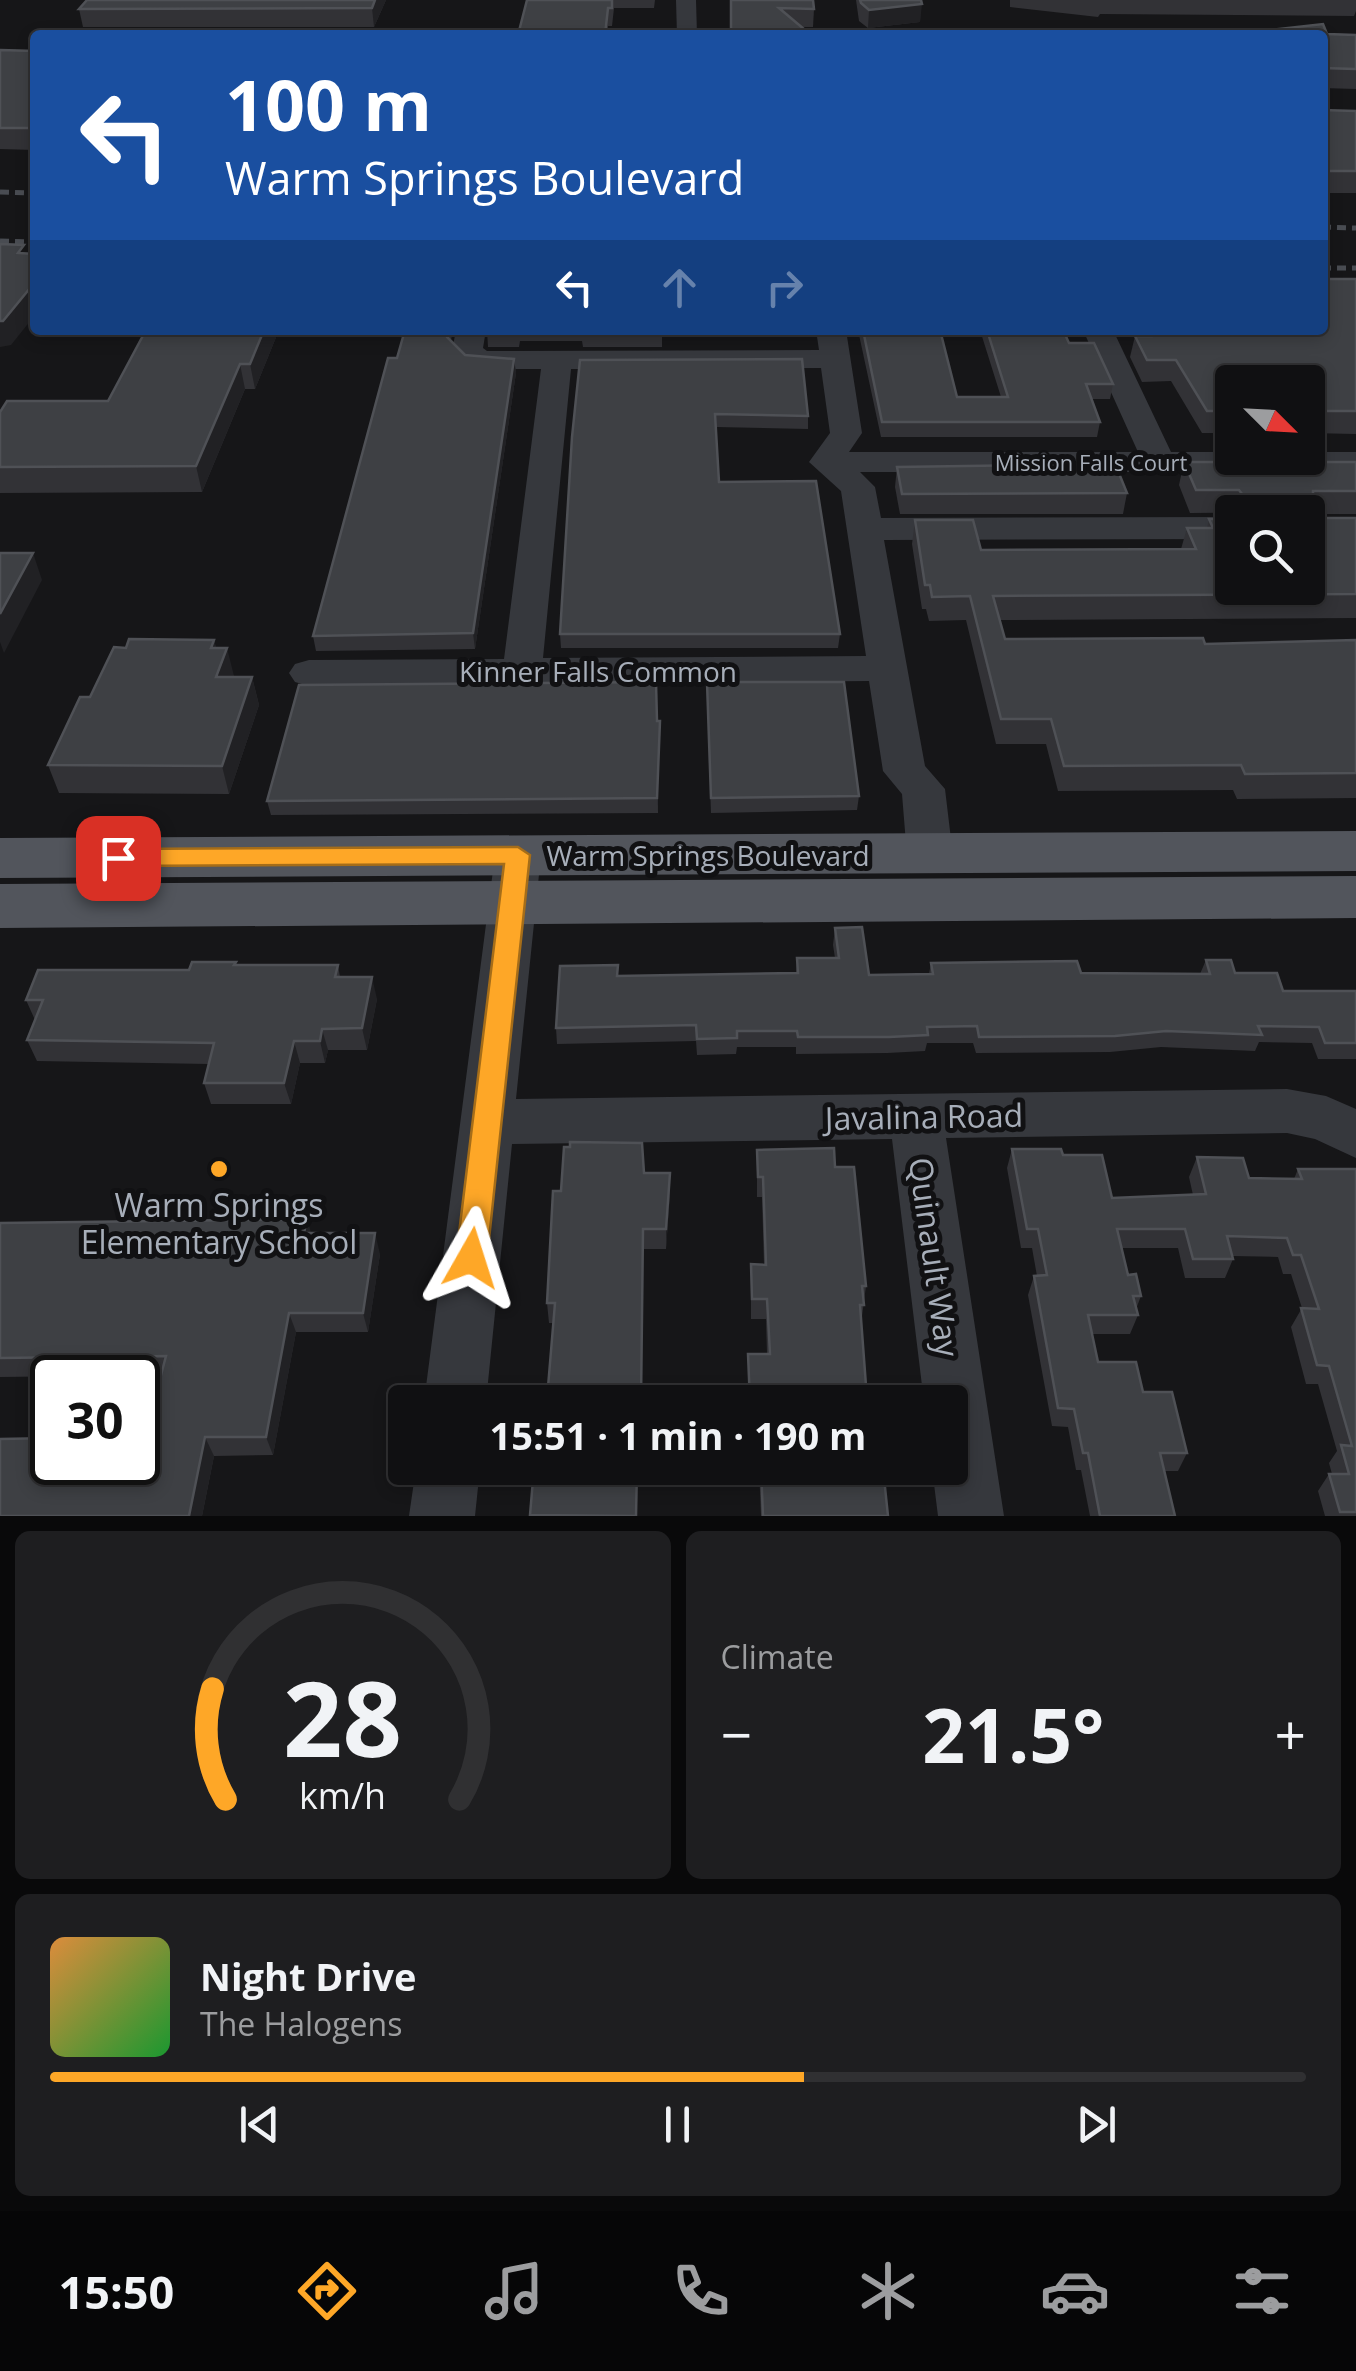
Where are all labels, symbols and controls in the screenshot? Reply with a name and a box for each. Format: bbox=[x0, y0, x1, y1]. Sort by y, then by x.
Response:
text: 100 m bbox=[225, 56, 432, 152]
icon: left bbox=[60, 70, 190, 200]
text: Warm Springs Boulevard bbox=[225, 147, 744, 208]
icon: left bbox=[547, 260, 602, 315]
icon: ahead bbox=[652, 260, 707, 315]
icon: right bbox=[757, 260, 812, 315]
north arrow bbox=[1215, 365, 1325, 475]
map controls bbox=[1215, 365, 1325, 605]
street label: Mission Falls Court bbox=[995, 447, 1187, 477]
button: search bbox=[1215, 495, 1325, 605]
street label: Kinner Falls Common bbox=[459, 652, 737, 690]
pin bbox=[76, 816, 161, 901]
icon: arrive bbox=[91, 831, 146, 886]
street label: Warm Springs Boulevard bbox=[546, 836, 870, 874]
street label: Javalina Road bbox=[821, 1093, 1024, 1139]
street label: Quinault Way bbox=[900, 1155, 970, 1360]
marker: Warm Springs Elementary School bbox=[208, 1158, 230, 1180]
place label: Warm Springs Elementary School bbox=[81, 1183, 357, 1263]
position arrow bbox=[419, 1206, 523, 1310]
speed limit sign: 30 bbox=[30, 1355, 160, 1485]
text: 15:51 · 1 min · 190 m bbox=[490, 1409, 866, 1461]
text: Climate bbox=[721, 1635, 834, 1678]
text: 28 bbox=[283, 1646, 402, 1787]
text: 21.5° bbox=[922, 1683, 1104, 1785]
text: − bbox=[721, 1696, 752, 1771]
text: + bbox=[1275, 1696, 1306, 1771]
text: km/h bbox=[299, 1771, 386, 1819]
text: Night Drive bbox=[200, 1950, 416, 2002]
text: The Halogens bbox=[200, 2002, 402, 2045]
icon: previous bbox=[232, 2097, 287, 2152]
icon: pause bbox=[650, 2097, 705, 2152]
icon: next bbox=[1069, 2097, 1124, 2152]
icon: directions bbox=[292, 2256, 362, 2326]
icon: music bbox=[479, 2256, 549, 2326]
icon: phone bbox=[666, 2256, 736, 2326]
icon: climate bbox=[853, 2256, 923, 2326]
icon: car bbox=[1040, 2256, 1110, 2326]
icon: filters bbox=[1227, 2256, 1297, 2326]
text: 15:50 bbox=[59, 2261, 174, 2322]

